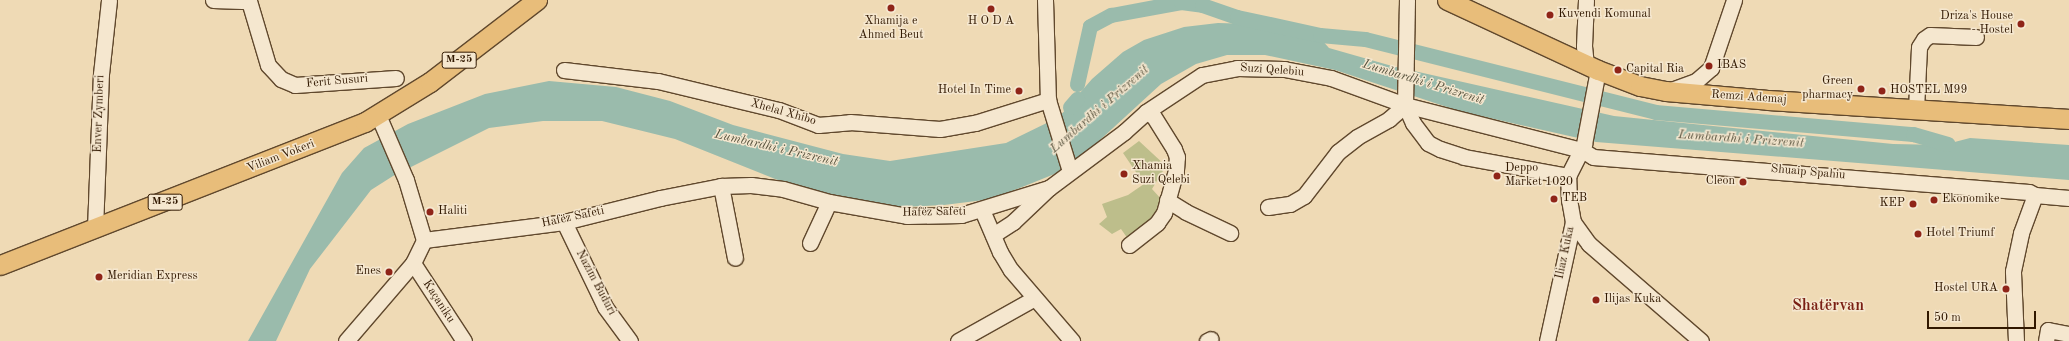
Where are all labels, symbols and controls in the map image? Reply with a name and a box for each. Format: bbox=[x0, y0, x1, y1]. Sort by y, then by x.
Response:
marker: Xhamija e Ahmed Beut bbox=[886, 3, 896, 13]
marker: H O D A bbox=[986, 4, 996, 14]
place label: Kuvendi Komunal bbox=[1558, 8, 1651, 22]
marker: Kuvendi Komunal bbox=[1545, 10, 1555, 20]
place label: Driza's House - Hostel bbox=[1940, 10, 2013, 38]
place label: Xhamija e Ahmed Beut bbox=[859, 15, 923, 43]
place label: H O D A bbox=[968, 15, 1014, 29]
marker: Driza's House - Hostel bbox=[2016, 19, 2026, 29]
road number: M-25 bbox=[441, 51, 477, 69]
water label: Lumbardhi i Prizrenit bbox=[1360, 57, 1486, 109]
place label: IBAS bbox=[1717, 59, 1746, 73]
marker: IBAS bbox=[1704, 61, 1714, 71]
street label: Suzi Qelebiu bbox=[1239, 62, 1305, 80]
water label: Lumbardhi i Prizrenit bbox=[1047, 63, 1153, 157]
place label: Capital Ria bbox=[1626, 63, 1684, 77]
marker: Capital Ria bbox=[1613, 65, 1623, 75]
street label: Ferit Susuri bbox=[305, 72, 369, 92]
street label: Enver Zymberi bbox=[91, 75, 109, 153]
place label: Green pharmacy bbox=[1802, 75, 1853, 103]
place label: Hotel In Time bbox=[938, 84, 1011, 98]
marker: Green pharmacy bbox=[1856, 84, 1866, 94]
place label: HOSTEL M99 bbox=[1890, 84, 1968, 98]
marker: Hotel In Time bbox=[1014, 86, 1024, 96]
marker: HOSTEL M99 bbox=[1877, 86, 1887, 96]
street label: Remzi Ademaj bbox=[1711, 88, 1787, 108]
street label: Xhelal Xhibo bbox=[748, 97, 818, 129]
water label: Lumbardhi i Prizrenit bbox=[713, 127, 839, 171]
water label: Lumbardhi i Prizrenit bbox=[1678, 128, 1804, 152]
street label: Viliam Vokeri bbox=[245, 138, 317, 176]
place label: Xhamia Suzi Qelebi bbox=[1132, 160, 1190, 188]
place label: Deppo Market 1020 bbox=[1505, 162, 1573, 190]
street label: Shuaip Spahiu bbox=[1770, 163, 1846, 183]
marker: Xhamia Suzi Qelebi bbox=[1119, 169, 1129, 179]
marker: Deppo Market 1020 bbox=[1492, 171, 1502, 181]
place label: Cleon bbox=[1706, 175, 1735, 189]
marker: Cleon bbox=[1738, 177, 1748, 187]
place label: TEB bbox=[1562, 192, 1587, 206]
road number: M-25 bbox=[147, 193, 183, 211]
place label: Ekonomike bbox=[1942, 193, 1999, 207]
marker: TEB bbox=[1549, 194, 1559, 204]
marker: Ekonomike bbox=[1929, 195, 1939, 205]
place label: KEP bbox=[1879, 197, 1905, 211]
marker: KEP bbox=[1908, 199, 1918, 209]
street label: Hafëz Safeti bbox=[540, 204, 606, 232]
place label: Haliti bbox=[438, 205, 467, 219]
street label: Hafëz Safeti bbox=[902, 205, 966, 221]
marker: Haliti bbox=[425, 207, 435, 217]
street label: Iliaz Kuka bbox=[1553, 225, 1579, 281]
place label: Hotel Triumf bbox=[1926, 227, 1994, 241]
marker: Hotel Triumf bbox=[1913, 229, 1923, 239]
street label: Nazim Buduri bbox=[572, 248, 618, 318]
place label: Enes bbox=[356, 265, 381, 279]
marker: Enes bbox=[384, 267, 394, 277]
place label: Meridian Express bbox=[107, 270, 198, 284]
marker: Meridian Express bbox=[94, 272, 104, 282]
street label: Kaçaniku bbox=[419, 278, 457, 326]
place label: Hostel URA bbox=[1934, 282, 1998, 296]
marker: Hostel URA bbox=[2001, 284, 2011, 294]
place label: Ilijas Kuka bbox=[1604, 293, 1661, 307]
marker: Ilijas Kuka bbox=[1591, 295, 1601, 305]
district label: Shatërvan bbox=[1792, 296, 1864, 316]
scale bar bbox=[1929, 303, 2038, 329]
text: 50 m bbox=[1934, 312, 1961, 324]

